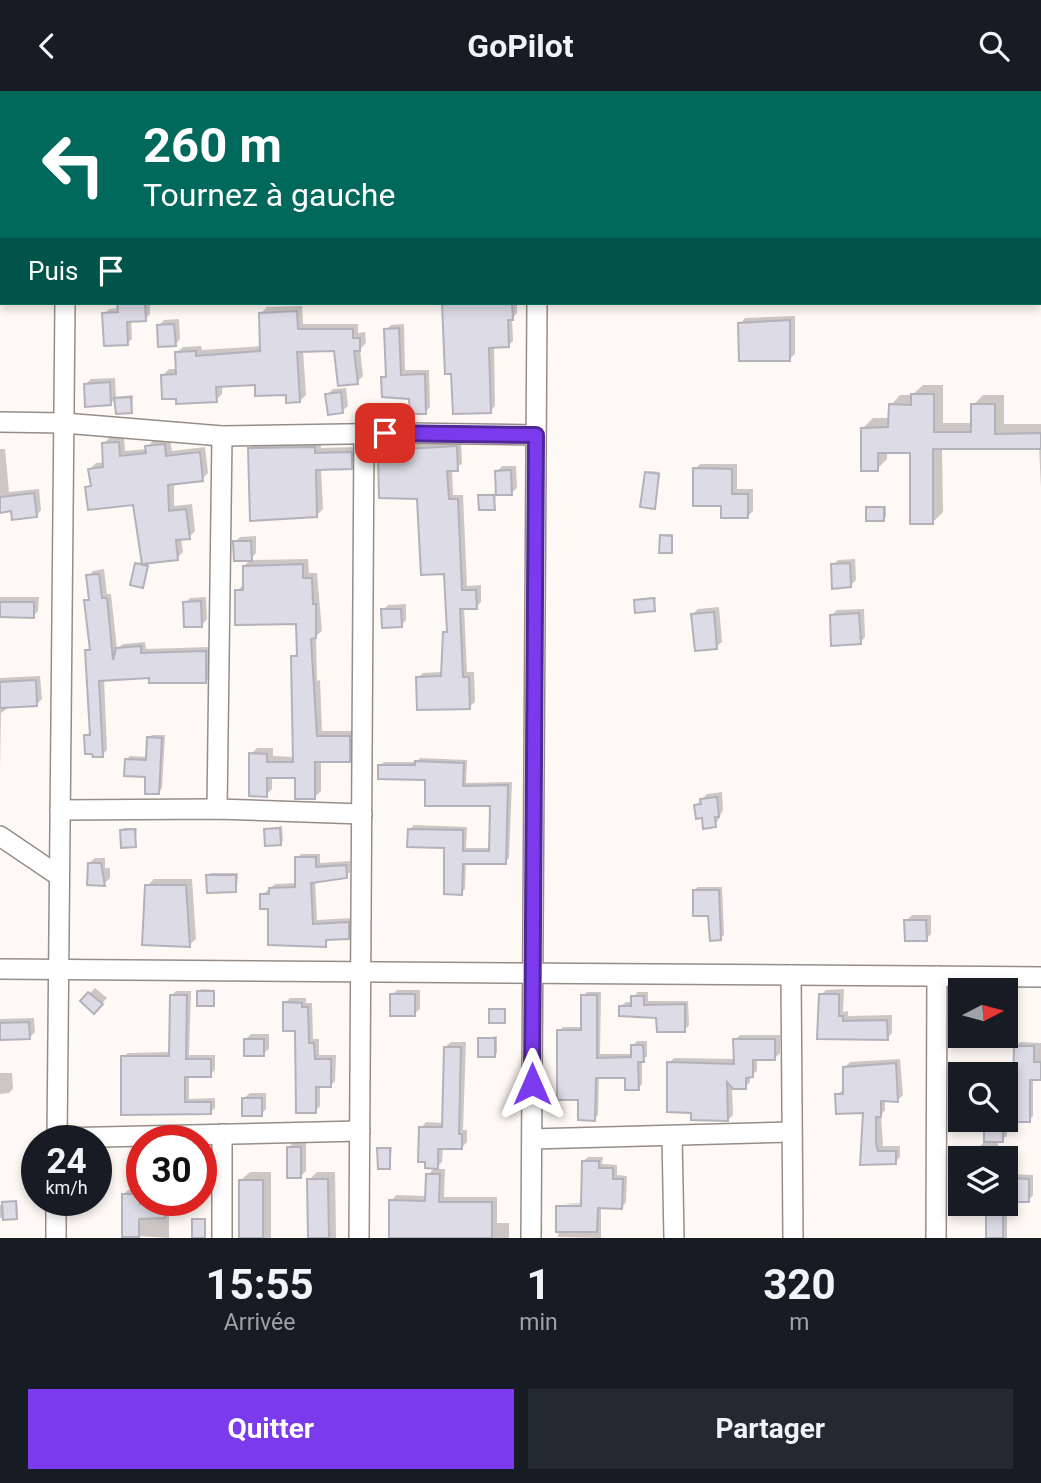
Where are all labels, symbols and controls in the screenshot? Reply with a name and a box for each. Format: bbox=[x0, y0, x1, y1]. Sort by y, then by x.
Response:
icon: back bbox=[28, 27, 66, 65]
text: GoPilot bbox=[467, 27, 574, 65]
icon: search bbox=[975, 27, 1013, 65]
text: 260 m bbox=[143, 117, 282, 174]
icon: left bbox=[28, 119, 119, 210]
text: Tournez à gauche bbox=[143, 176, 395, 214]
icon: arrive bbox=[92, 252, 130, 290]
text: Puis bbox=[28, 256, 78, 286]
pin bbox=[355, 403, 415, 463]
icon: arrive bbox=[366, 414, 404, 452]
north arrow bbox=[948, 978, 1018, 1048]
map controls bbox=[948, 978, 1018, 1216]
position arrow bbox=[495, 1047, 569, 1121]
button: search bbox=[948, 1062, 1018, 1132]
speed limit sign: 30 bbox=[126, 1125, 217, 1216]
text: 24 bbox=[46, 1141, 87, 1182]
button: layers bbox=[948, 1146, 1018, 1216]
text: km/h bbox=[45, 1177, 88, 1198]
text: 15:55 bbox=[206, 1260, 314, 1309]
text: 1 bbox=[526, 1260, 551, 1309]
text: 320 bbox=[763, 1260, 836, 1309]
text: Arrivée bbox=[224, 1309, 295, 1336]
text: min bbox=[519, 1309, 558, 1336]
text: m bbox=[789, 1309, 809, 1336]
button: Quitter bbox=[28, 1389, 514, 1469]
button: Partager bbox=[528, 1389, 1013, 1469]

